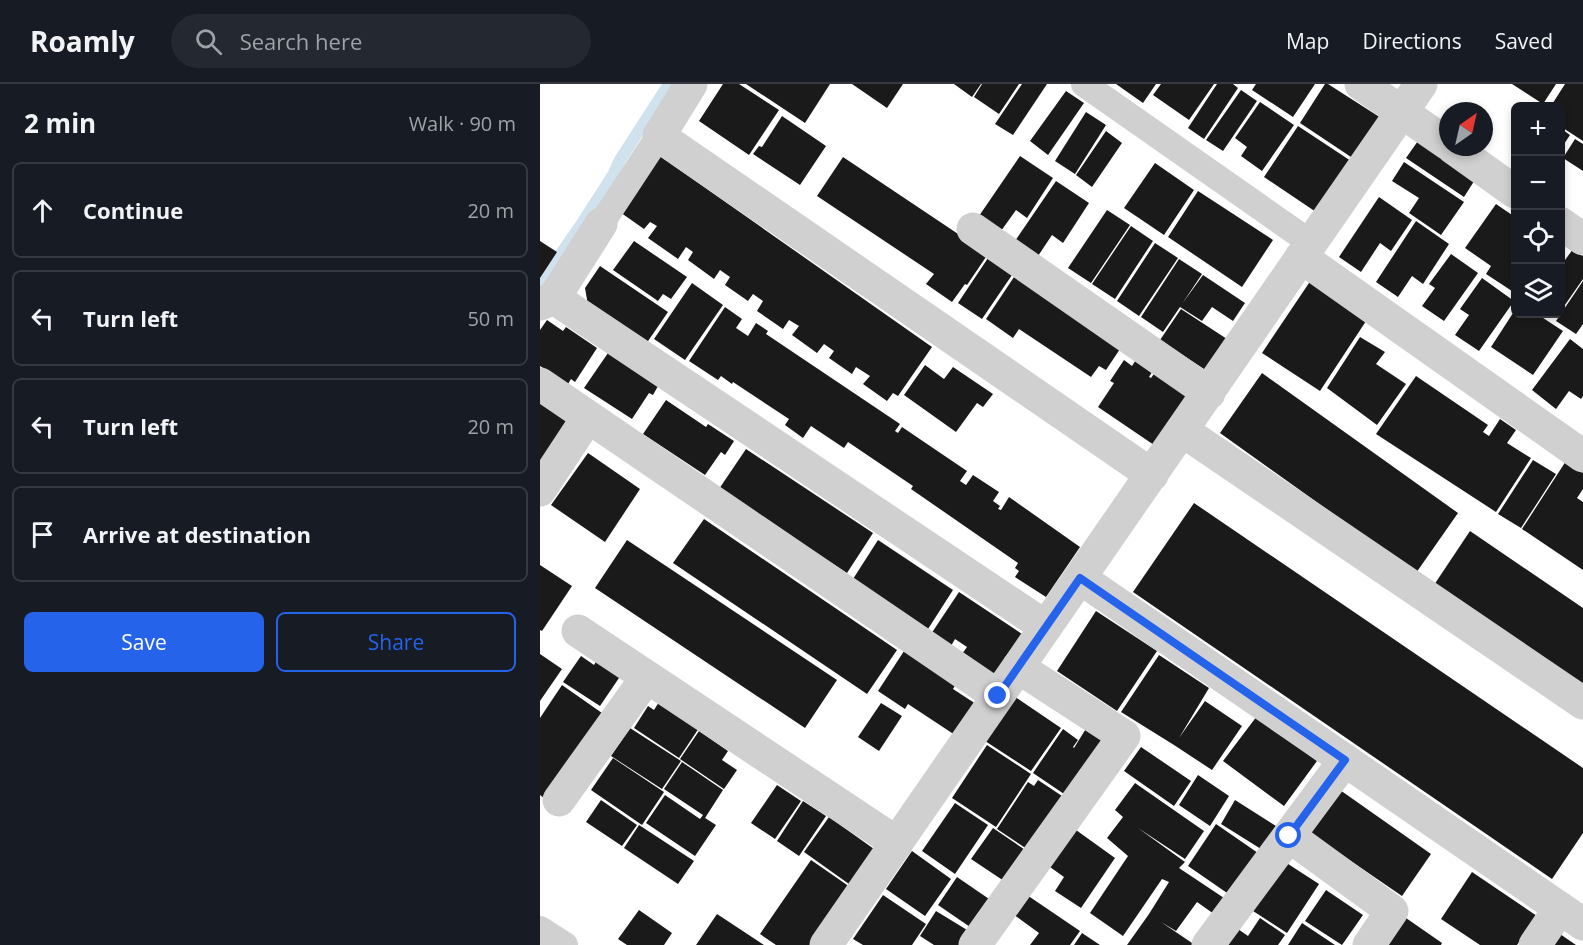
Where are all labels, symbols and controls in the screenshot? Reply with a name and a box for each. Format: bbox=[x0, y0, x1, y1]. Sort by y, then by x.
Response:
search box bbox=[171, 14, 591, 68]
text: Roamly bbox=[30, 22, 135, 60]
icon: search bbox=[192, 25, 225, 58]
text: Search here bbox=[240, 26, 362, 56]
text: Map bbox=[1286, 27, 1329, 55]
text: Directions bbox=[1362, 27, 1462, 55]
text: Saved bbox=[1495, 27, 1553, 55]
north arrow bbox=[1439, 102, 1493, 156]
map controls bbox=[1511, 102, 1565, 318]
button: + bbox=[1511, 102, 1565, 156]
text: 2 min bbox=[24, 105, 96, 141]
text: Walk · 90 m bbox=[409, 110, 516, 137]
button: − bbox=[1511, 156, 1565, 210]
icon: ahead bbox=[26, 194, 59, 227]
text: Continue bbox=[83, 195, 183, 225]
text: 20 m bbox=[467, 197, 514, 224]
button: locate bbox=[1511, 210, 1565, 264]
button: layers bbox=[1511, 264, 1565, 318]
icon: left bbox=[26, 302, 59, 335]
text: Turn left bbox=[83, 303, 178, 333]
text: 50 m bbox=[467, 305, 514, 332]
icon: left bbox=[26, 410, 59, 443]
text: Turn left bbox=[83, 411, 178, 441]
text: 20 m bbox=[467, 413, 514, 440]
icon: arrive bbox=[26, 518, 59, 551]
text: Arrive at destination bbox=[83, 519, 311, 549]
button: Save bbox=[24, 612, 264, 672]
button: Share bbox=[276, 612, 516, 672]
route end bbox=[984, 682, 1010, 708]
route start bbox=[1275, 822, 1301, 848]

